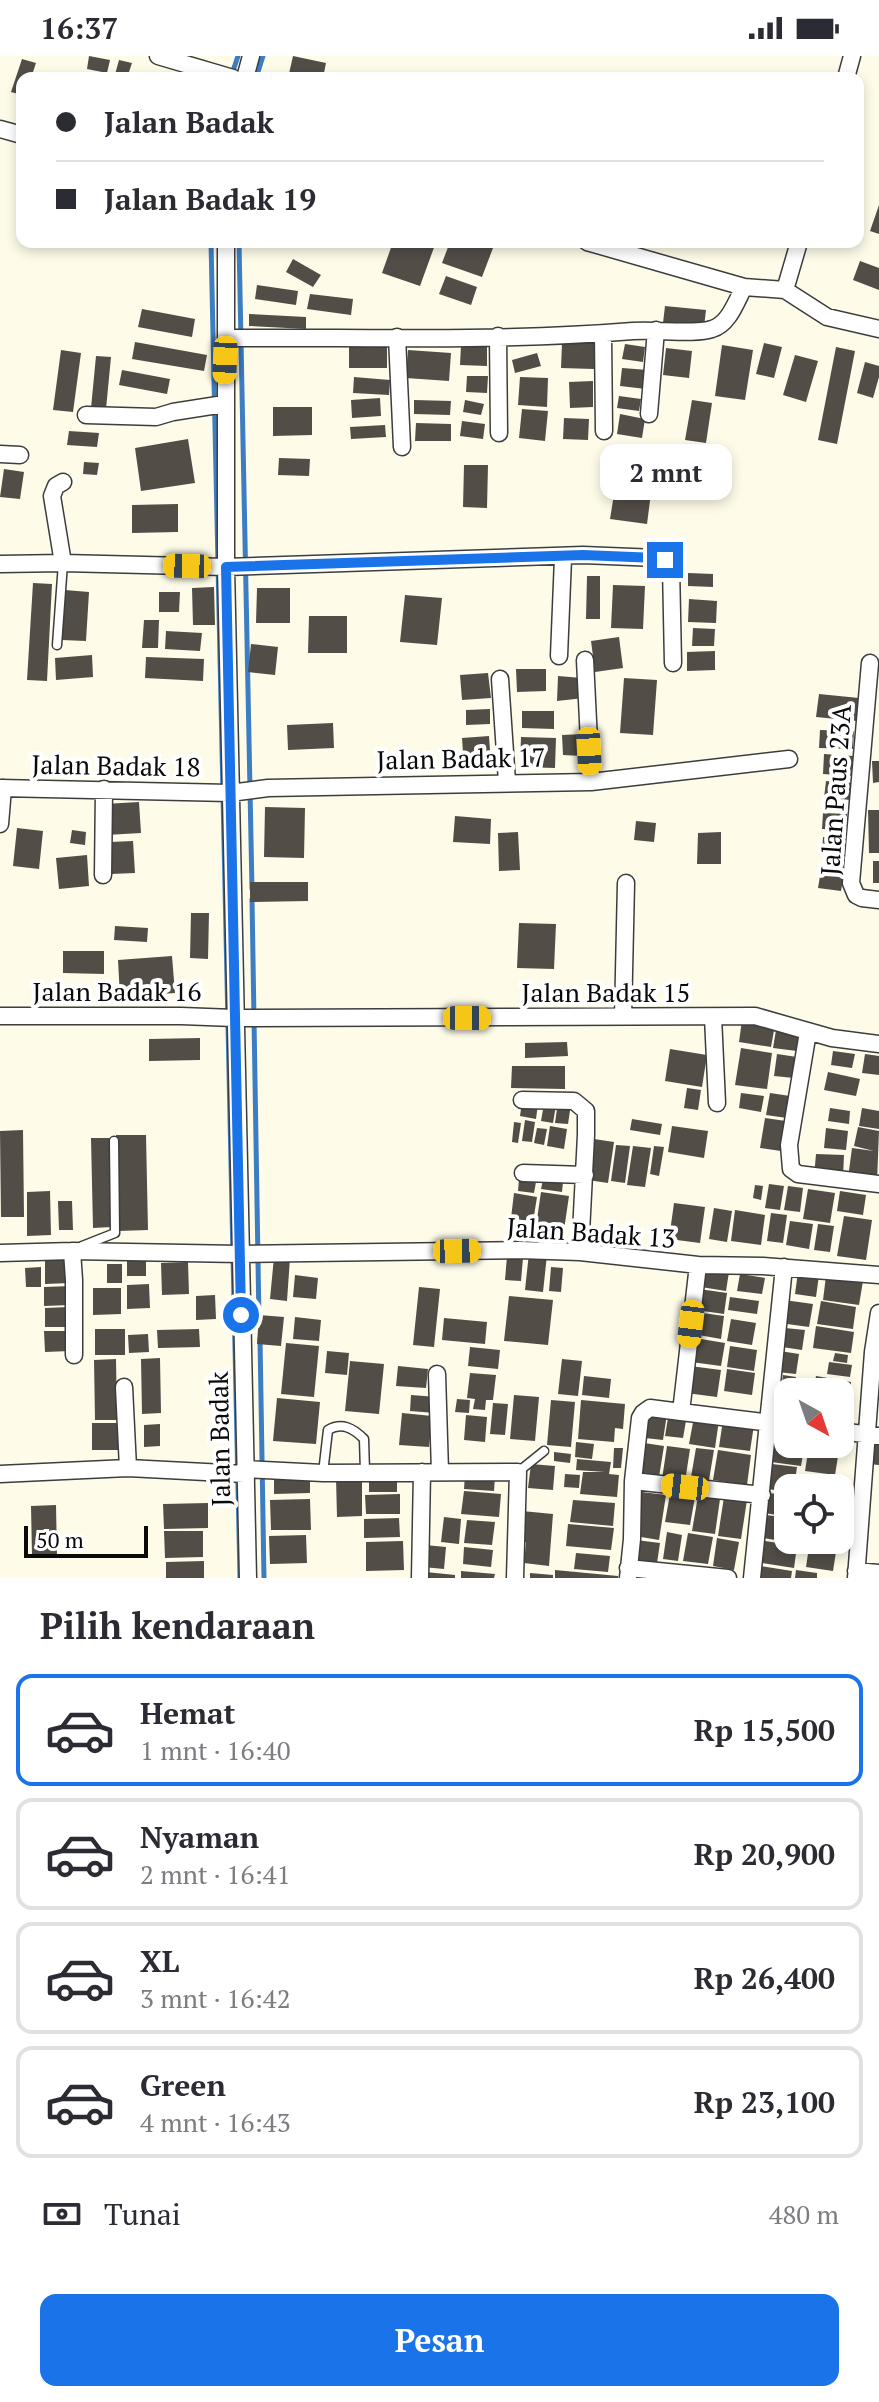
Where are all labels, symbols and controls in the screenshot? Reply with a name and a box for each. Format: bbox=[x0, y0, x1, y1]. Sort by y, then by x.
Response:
text: 16:37 bbox=[40, 8, 118, 48]
text: Jalan Badak bbox=[104, 102, 274, 142]
text: Jalan Badak 19 bbox=[104, 179, 316, 219]
car bbox=[212, 336, 238, 384]
callout: 2 mnt bbox=[599, 444, 731, 500]
text: 2 mnt bbox=[630, 455, 702, 489]
route end bbox=[647, 542, 683, 578]
car bbox=[163, 554, 211, 578]
street label: Jalan Paus 23A bbox=[812, 703, 858, 877]
car bbox=[576, 726, 602, 776]
street label: Jalan Badak 17 bbox=[376, 740, 546, 776]
street label: Jalan Badak 18 bbox=[31, 747, 201, 783]
street label: Jalan Badak 16 bbox=[33, 974, 202, 1008]
street label: Jalan Badak 15 bbox=[522, 975, 690, 1009]
car bbox=[443, 1006, 491, 1030]
street label: Jalan Badak 13 bbox=[506, 1209, 676, 1255]
car bbox=[433, 1239, 481, 1263]
route start bbox=[223, 1297, 259, 1333]
car bbox=[676, 1299, 706, 1349]
street label: Jalan Badak bbox=[201, 1371, 237, 1507]
north arrow bbox=[774, 1378, 854, 1458]
map controls bbox=[774, 1378, 854, 1554]
car bbox=[660, 1473, 710, 1501]
button: locate bbox=[774, 1474, 854, 1554]
scale bar bbox=[24, 1522, 148, 1558]
text: 50 m bbox=[36, 1525, 84, 1554]
text: Pilih kendaraan bbox=[40, 1602, 315, 1649]
text: Hemat bbox=[140, 1693, 236, 1733]
icon: car bbox=[44, 1694, 116, 1766]
text: Rp 15,500 bbox=[694, 1710, 835, 1750]
text: 1 mnt · 16:40 bbox=[140, 1733, 291, 1767]
text: Nyaman bbox=[140, 1817, 259, 1857]
icon: car bbox=[44, 1818, 116, 1890]
text: Rp 20,900 bbox=[694, 1834, 835, 1874]
text: 2 mnt · 16:41 bbox=[140, 1857, 291, 1891]
text: XL bbox=[140, 1941, 179, 1981]
icon: car bbox=[44, 1942, 116, 2014]
text: Rp 26,400 bbox=[694, 1958, 835, 1998]
text: 3 mnt · 16:42 bbox=[140, 1981, 291, 2015]
text: Green bbox=[140, 2065, 226, 2105]
icon: car bbox=[44, 2066, 116, 2138]
text: Rp 23,100 bbox=[694, 2082, 835, 2122]
text: 4 mnt · 16:43 bbox=[140, 2105, 291, 2139]
icon: cash bbox=[40, 2192, 84, 2236]
text: Tunai bbox=[104, 2194, 181, 2234]
text: 480 m bbox=[769, 2197, 839, 2231]
button: Pesan bbox=[40, 2294, 839, 2386]

